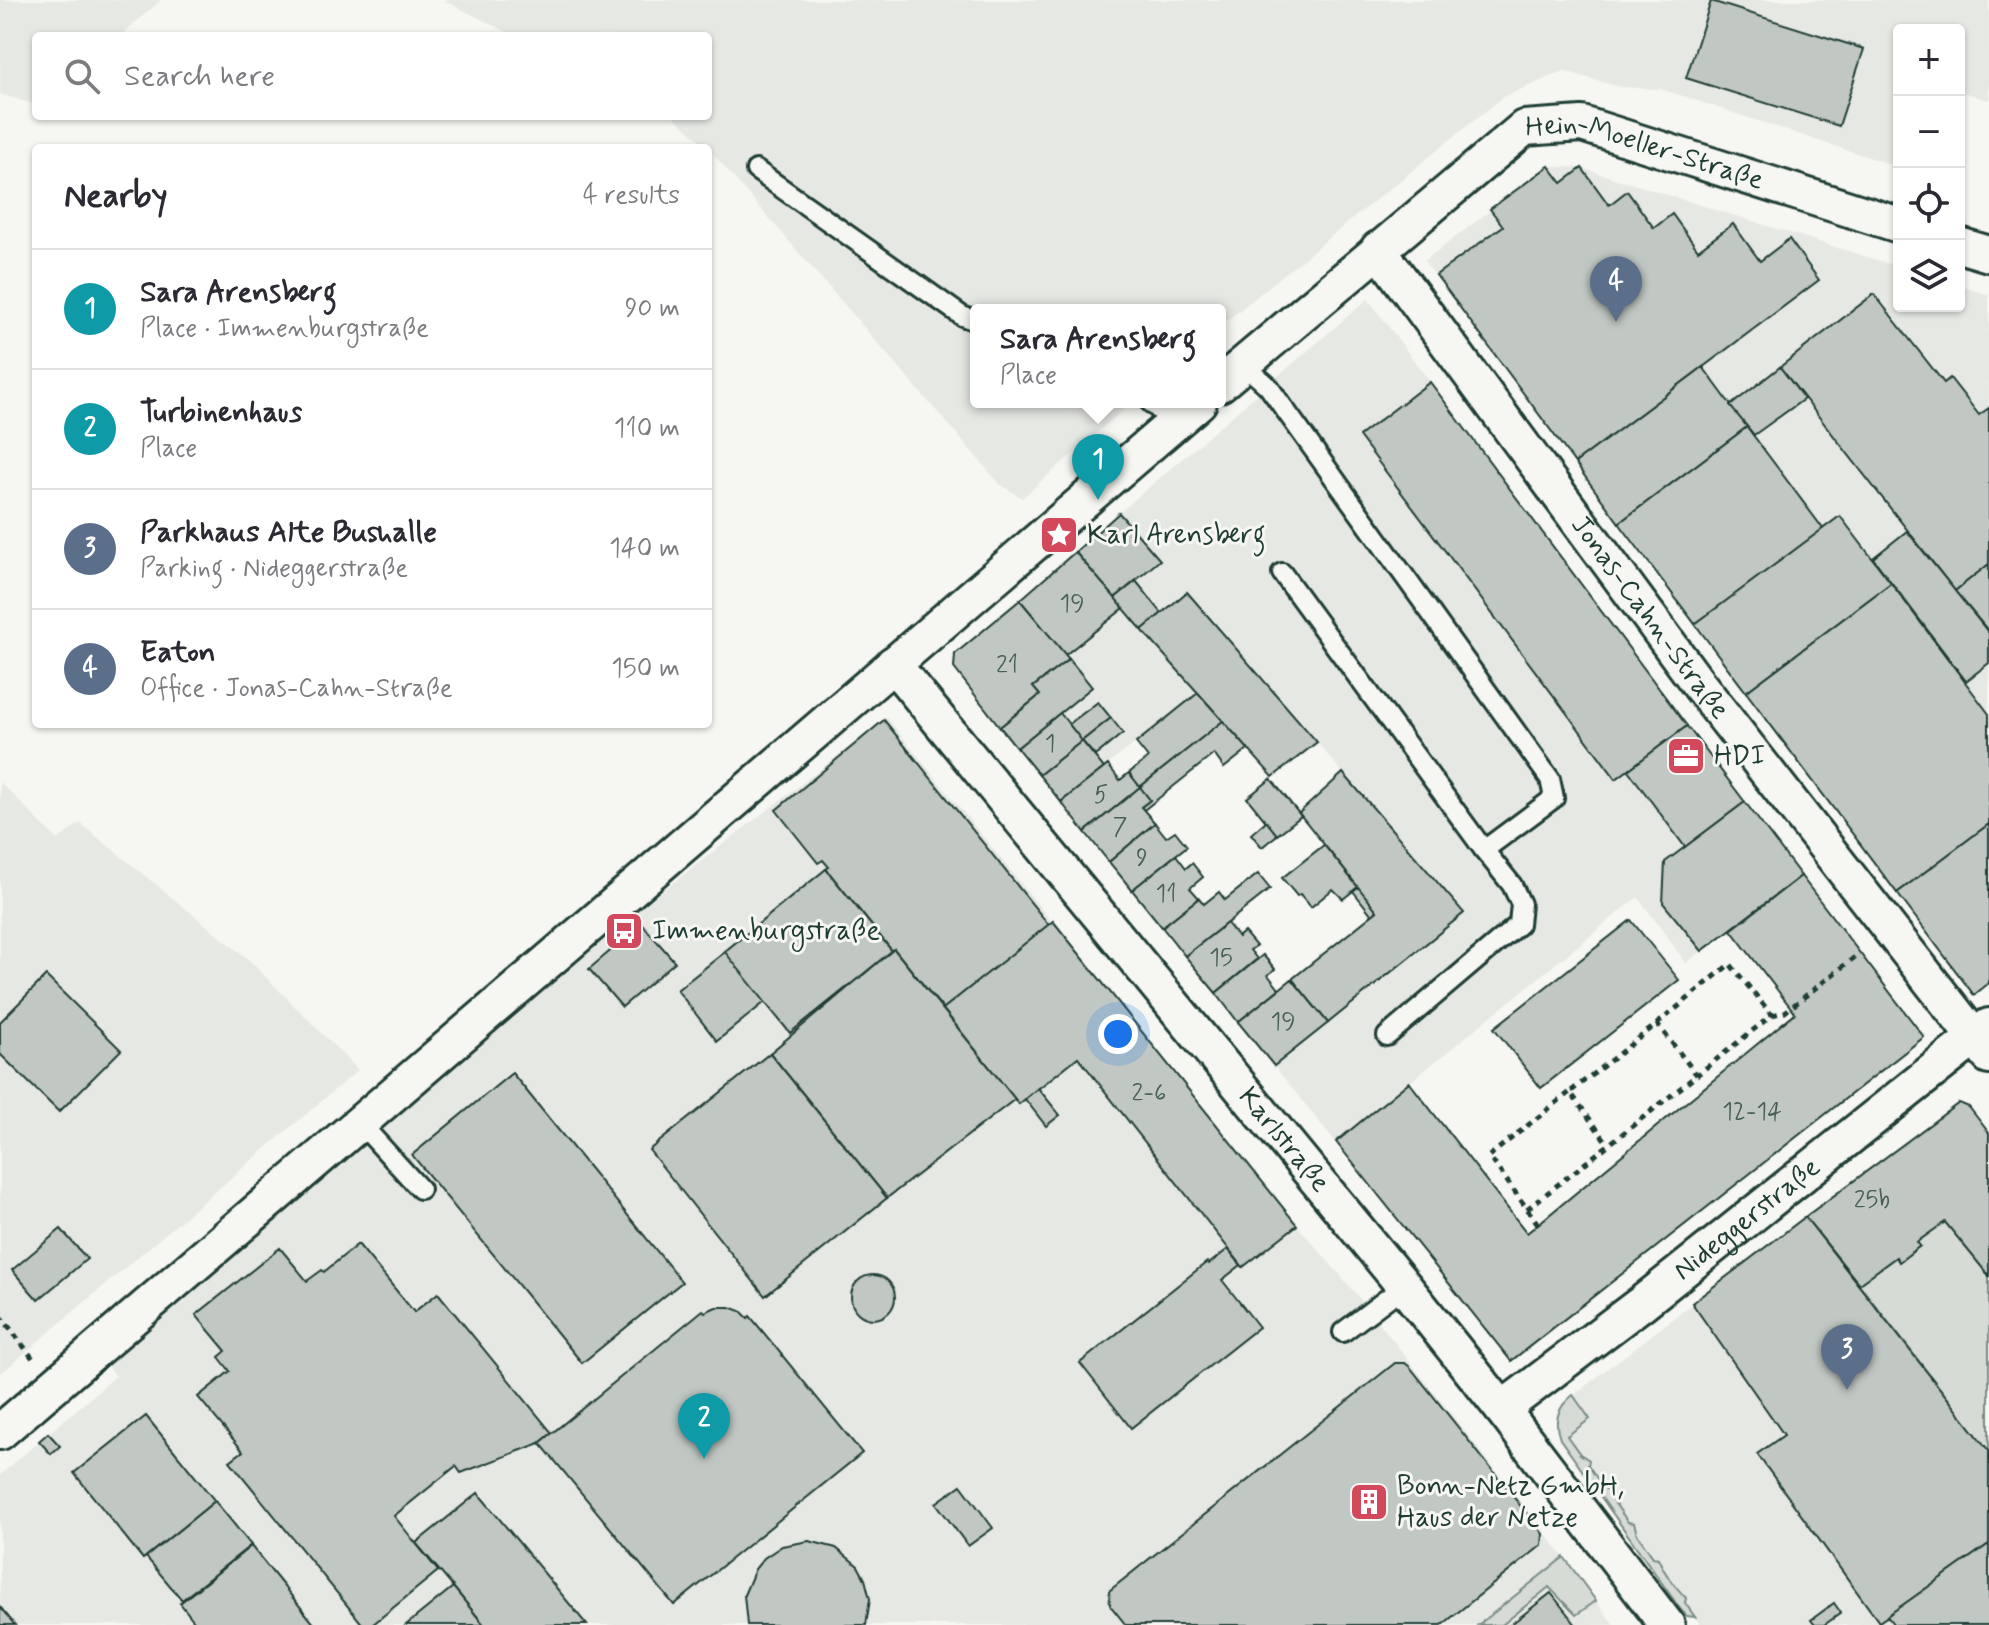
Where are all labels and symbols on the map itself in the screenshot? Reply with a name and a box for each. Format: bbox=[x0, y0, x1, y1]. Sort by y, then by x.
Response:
street label: Hein-Moeller-Straße bbox=[1524, 105, 1768, 199]
pin: 4 bbox=[1590, 256, 1642, 322]
pin: 1 bbox=[1072, 434, 1124, 500]
street label: Jonas-Cahn-Straße bbox=[1562, 508, 1738, 727]
place icon: Karl Arensberg bbox=[1038, 514, 1080, 556]
place label: Karl Arensberg bbox=[1087, 517, 1266, 557]
house number: 19 bbox=[1059, 589, 1085, 620]
house number: 21 bbox=[996, 650, 1018, 681]
house number: 1 bbox=[1045, 729, 1055, 760]
office icon: HDI bbox=[1665, 735, 1707, 777]
place label: HDI bbox=[1714, 738, 1765, 775]
house number: 5 bbox=[1094, 780, 1108, 811]
house number: 7 bbox=[1113, 812, 1127, 843]
house number: 9 bbox=[1136, 843, 1148, 874]
house number: 11 bbox=[1155, 879, 1177, 910]
bus stop icon: Immenburgstraße bbox=[603, 910, 645, 952]
place label: Immenburgstraße bbox=[652, 913, 880, 952]
house number: 15 bbox=[1209, 943, 1233, 974]
house number: 19 bbox=[1270, 1007, 1296, 1038]
your location bbox=[1098, 1014, 1138, 1054]
house number: 2-6 bbox=[1132, 1078, 1166, 1109]
street label: Karlstraße bbox=[1230, 1080, 1338, 1200]
house number: 12-14 bbox=[1722, 1097, 1782, 1128]
street label: Nideggerstraße bbox=[1666, 1149, 1828, 1289]
house number: 25b bbox=[1854, 1185, 1890, 1216]
pin: 3 bbox=[1821, 1324, 1873, 1390]
pin: 2 bbox=[678, 1393, 730, 1459]
place label: Bonn-Netz GmbH, Haus der Netze bbox=[1397, 1468, 1624, 1537]
building icon: Bonn-Netz GmbH, Haus der Netze bbox=[1348, 1481, 1390, 1523]

